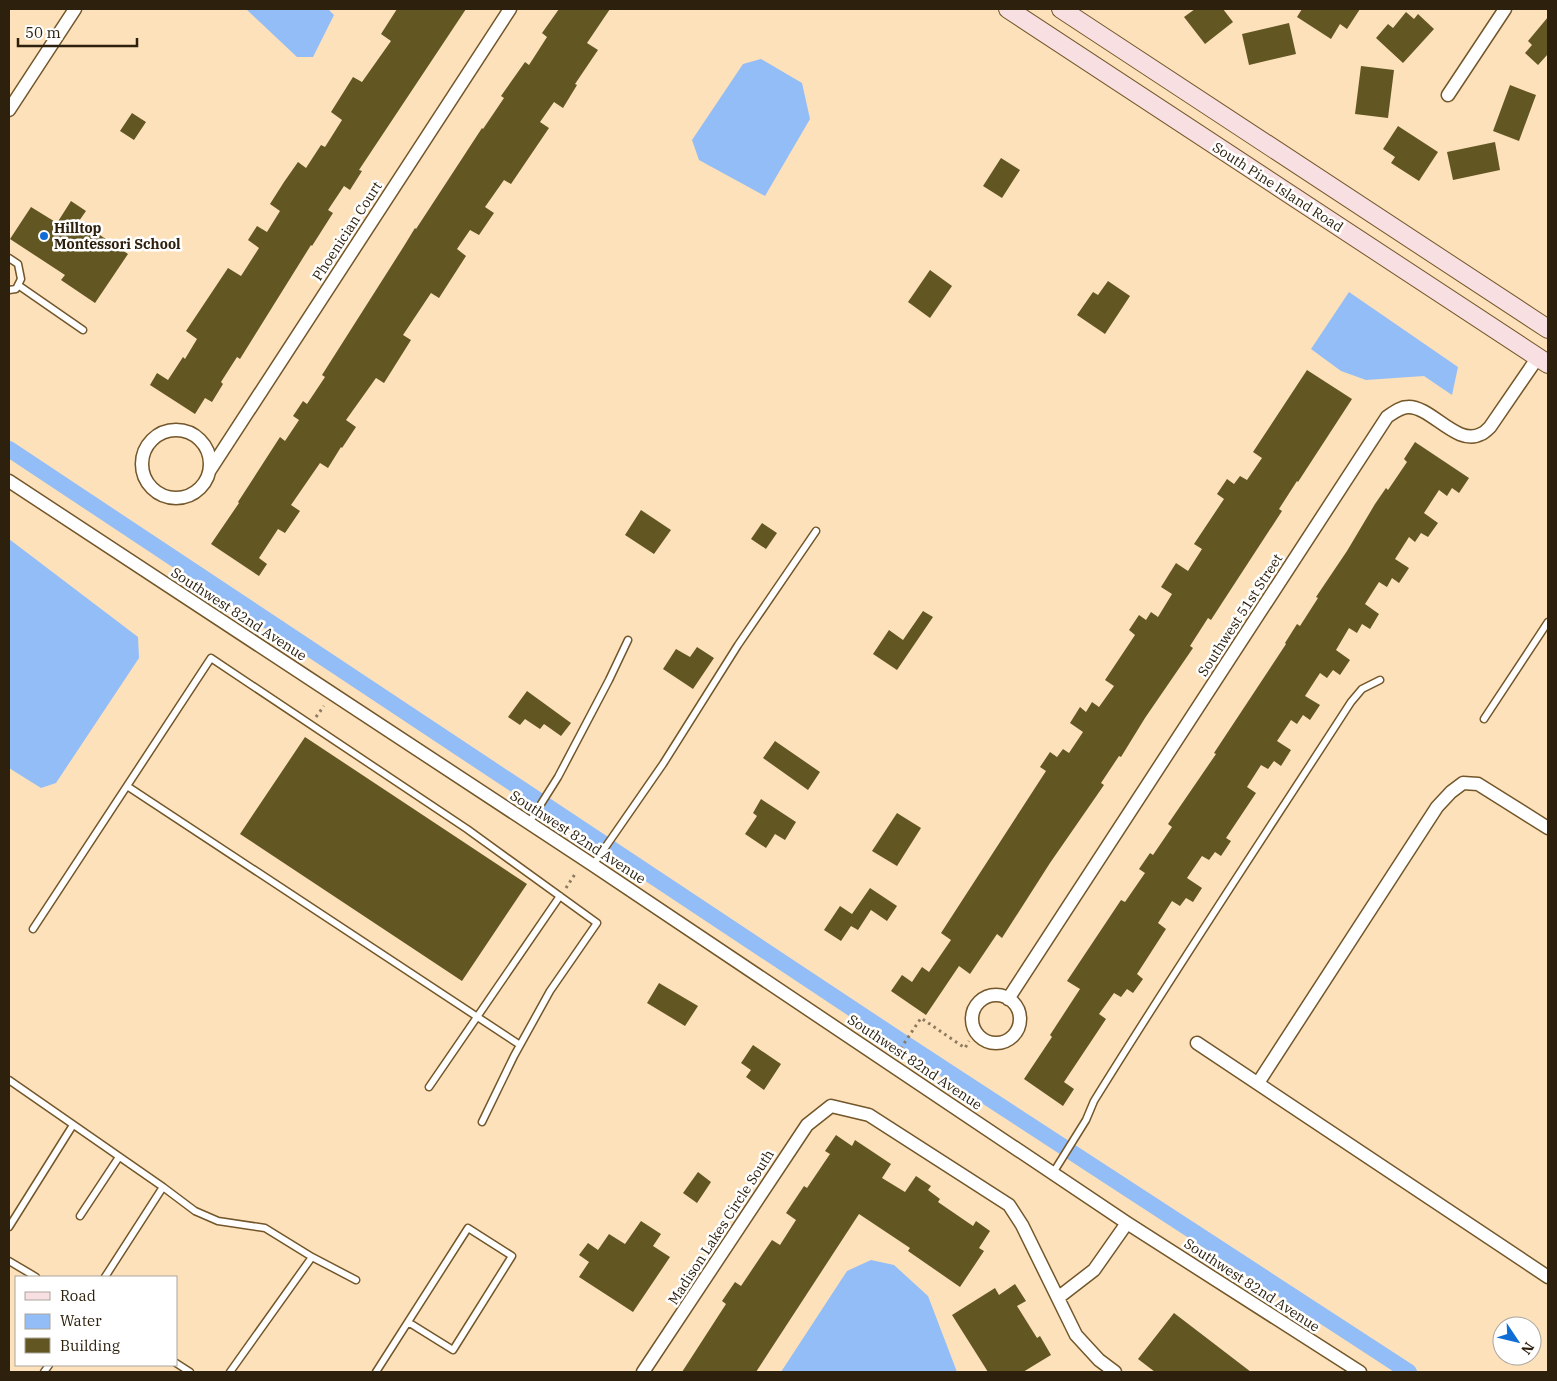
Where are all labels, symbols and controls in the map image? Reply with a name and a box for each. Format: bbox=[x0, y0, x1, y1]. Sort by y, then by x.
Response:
scale bar bbox=[18, 15, 136, 47]
text: 50 m bbox=[25, 23, 61, 42]
street label: South Pine Island Road bbox=[1209, 138, 1347, 236]
street label: Phoenician Court bbox=[308, 178, 386, 284]
place label: Hilltop Montessori School bbox=[54, 219, 181, 253]
marker: Hilltop Montessori School bbox=[38, 230, 50, 242]
street label: Southwest 51st Street bbox=[1194, 550, 1286, 680]
street label: Southwest 82nd Avenue bbox=[168, 563, 310, 665]
street label: Southwest 82nd Avenue bbox=[507, 786, 649, 888]
street label: Southwest 82nd Avenue bbox=[844, 1010, 986, 1114]
street label: Madison Lakes Circle South bbox=[664, 1146, 778, 1308]
street label: Southwest 82nd Avenue bbox=[1181, 1234, 1323, 1336]
legend bbox=[15, 1276, 178, 1366]
text: Road bbox=[60, 1286, 96, 1305]
text: Water bbox=[60, 1311, 102, 1330]
north arrow bbox=[1492, 1316, 1542, 1366]
text: Building bbox=[60, 1336, 120, 1355]
text: N bbox=[1517, 1339, 1538, 1358]

